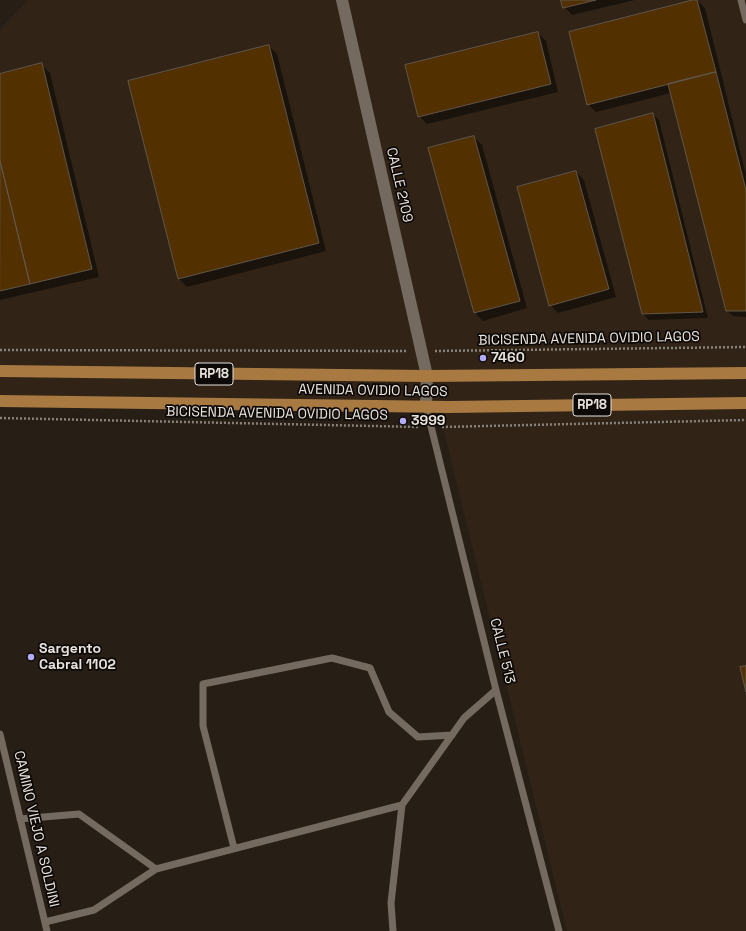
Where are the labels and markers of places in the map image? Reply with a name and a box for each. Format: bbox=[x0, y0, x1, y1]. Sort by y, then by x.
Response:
place label: 7460 bbox=[491, 350, 525, 366]
marker: 7460 bbox=[478, 353, 488, 363]
place label: 3999 bbox=[411, 413, 445, 429]
marker: 3999 bbox=[398, 416, 408, 426]
place label: Sargento Cabral 1102 bbox=[39, 641, 116, 674]
marker: Sargento Cabral 1102 bbox=[26, 652, 36, 662]

